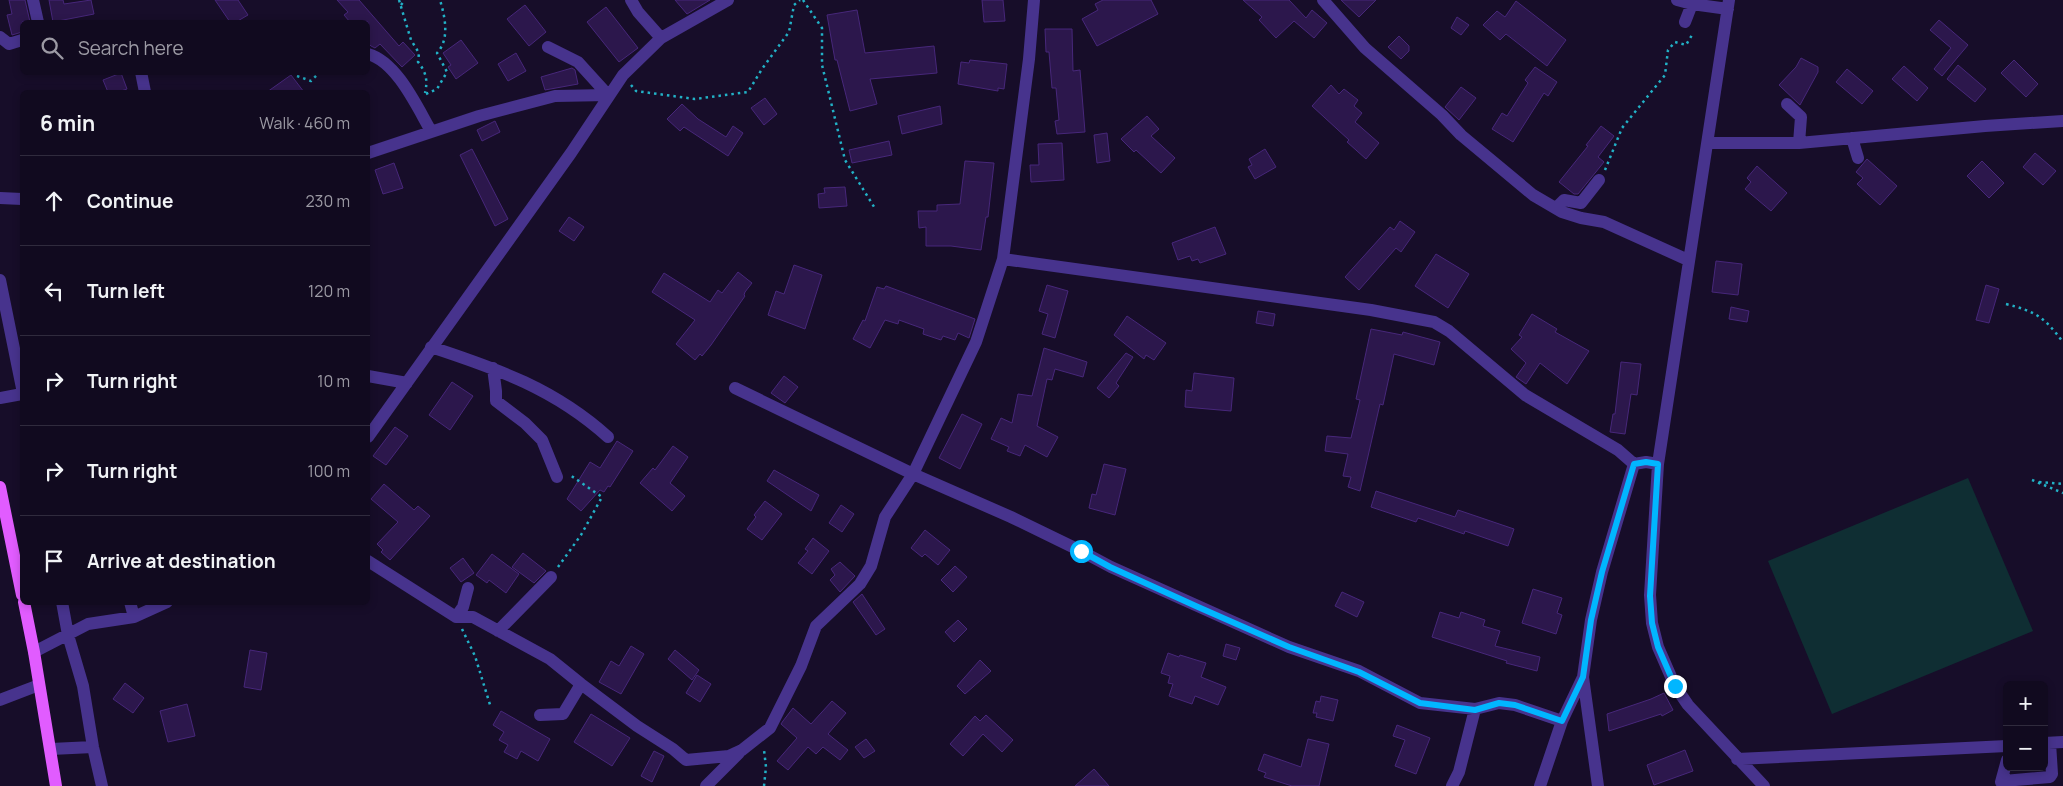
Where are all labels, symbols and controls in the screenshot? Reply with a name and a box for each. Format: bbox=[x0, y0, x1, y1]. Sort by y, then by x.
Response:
search box bbox=[20, 20, 370, 75]
icon: search bbox=[38, 34, 66, 62]
text: Search here bbox=[78, 35, 184, 61]
text: 6 min bbox=[40, 109, 95, 137]
text: Walk · 460 m bbox=[259, 112, 350, 134]
icon: ahead bbox=[40, 187, 68, 215]
text: Continue bbox=[87, 188, 173, 214]
text: 230 m bbox=[306, 190, 350, 212]
icon: left bbox=[40, 277, 68, 305]
text: Turn left bbox=[87, 278, 165, 304]
text: 120 m bbox=[308, 280, 350, 302]
icon: right bbox=[40, 367, 68, 395]
text: Turn right bbox=[87, 368, 177, 394]
text: 10 m bbox=[317, 370, 350, 392]
icon: right bbox=[40, 457, 68, 485]
text: Turn right bbox=[87, 458, 177, 484]
text: 100 m bbox=[307, 460, 350, 482]
route start bbox=[1070, 540, 1093, 563]
icon: arrive bbox=[40, 547, 68, 575]
text: Arrive at destination bbox=[87, 548, 276, 574]
route end bbox=[1664, 675, 1687, 698]
map controls bbox=[2003, 681, 2048, 771]
button: + bbox=[2003, 681, 2048, 726]
button: − bbox=[2003, 726, 2048, 771]

